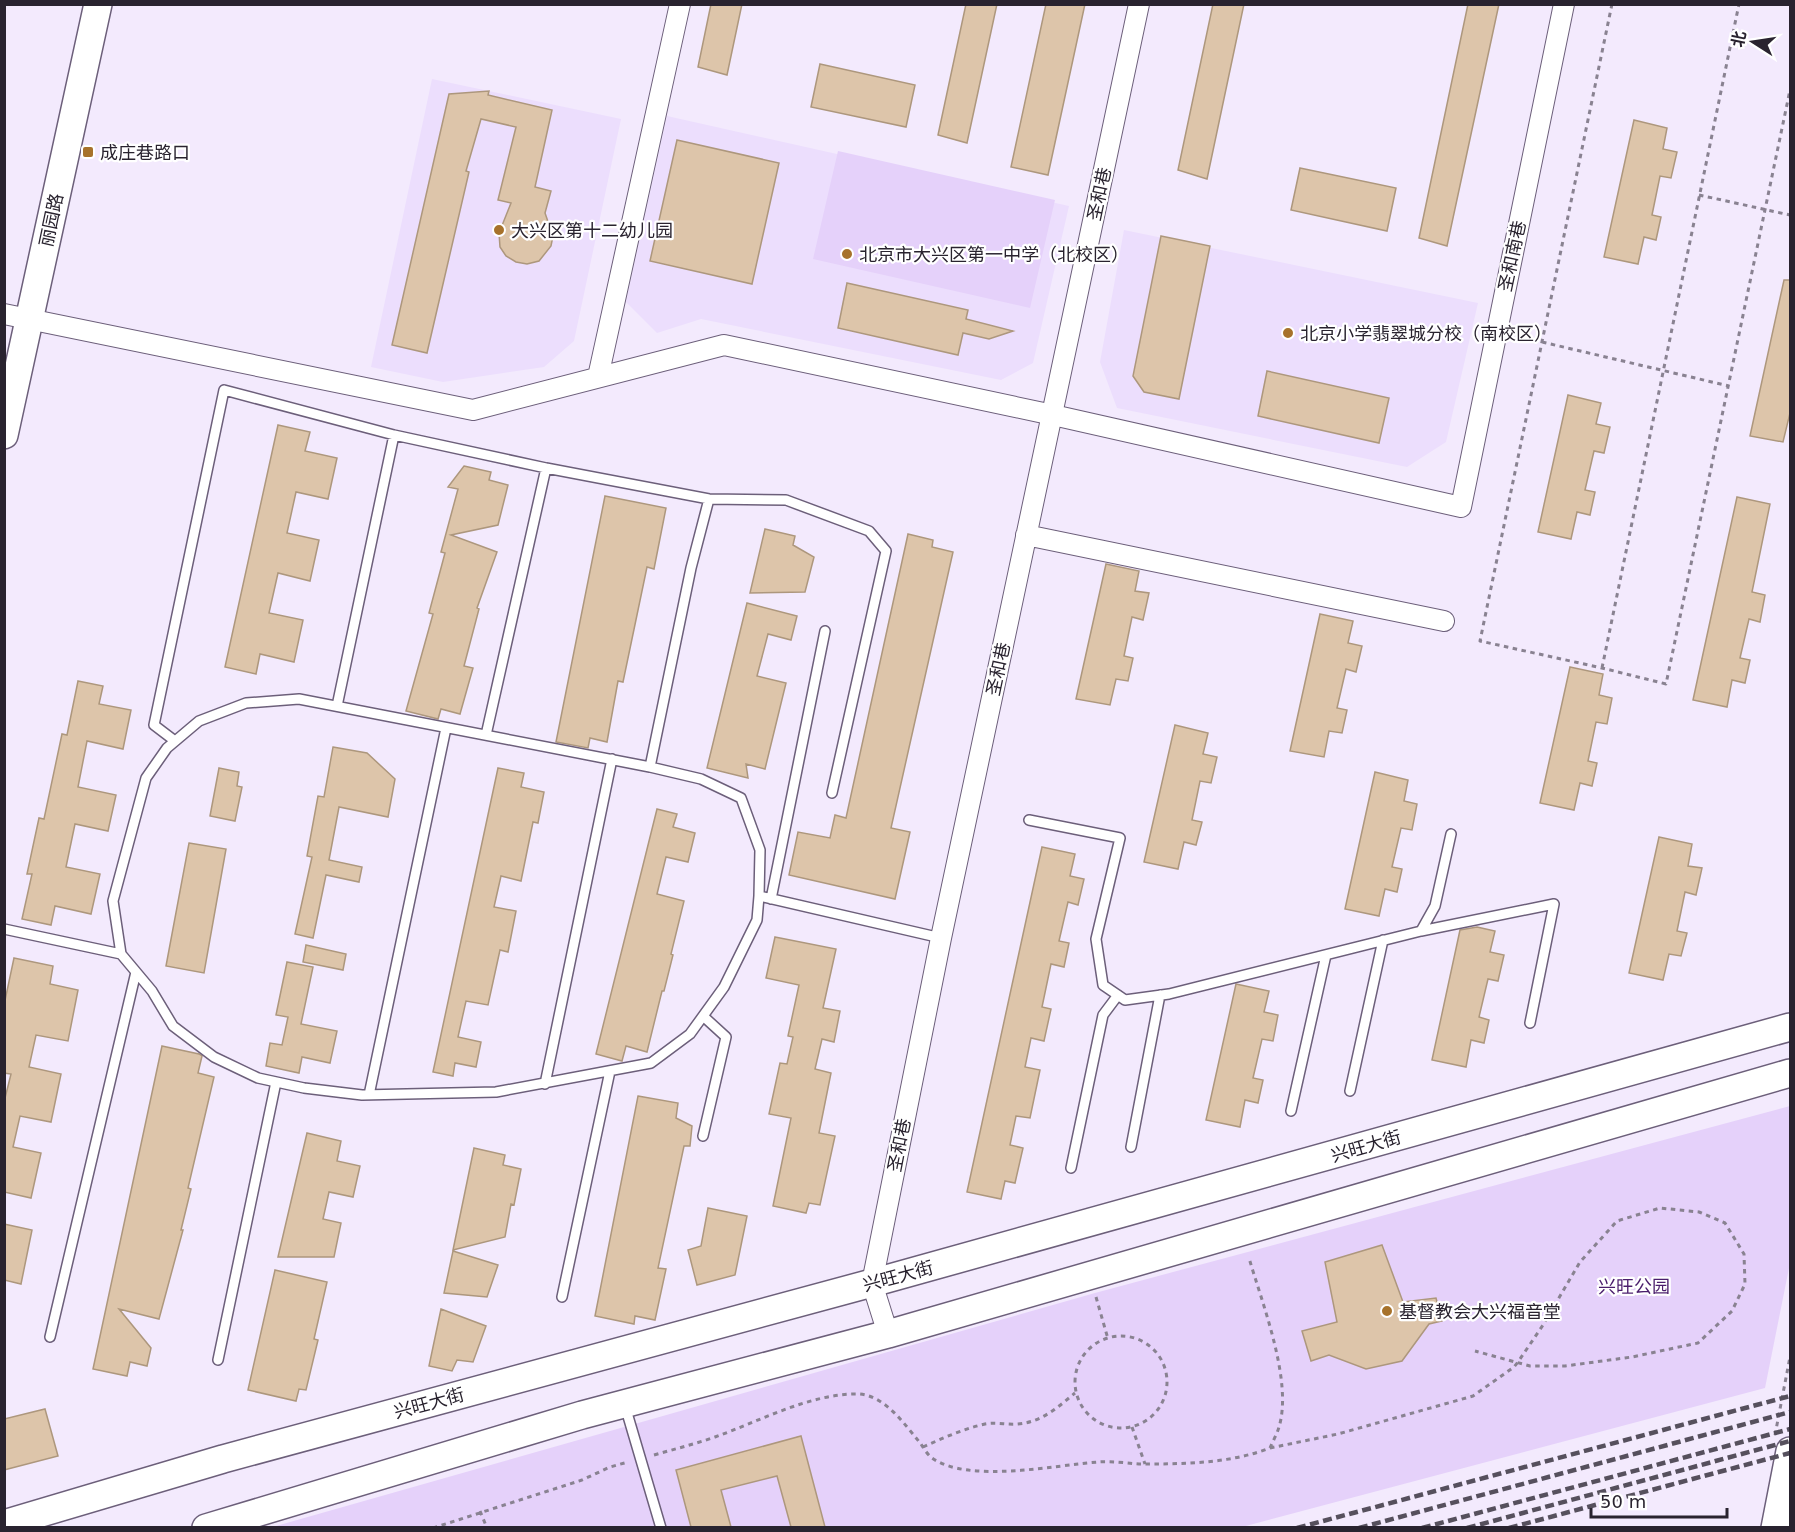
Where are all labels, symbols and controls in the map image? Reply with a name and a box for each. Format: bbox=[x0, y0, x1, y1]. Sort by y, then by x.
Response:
north arrow bbox=[1723, 12, 1783, 72]
text: 北 bbox=[1728, 29, 1750, 49]
place label: 成庄巷路口 bbox=[100, 142, 190, 163]
marker: 成庄巷路口 bbox=[81, 145, 95, 159]
street label: 圣和巷 bbox=[1083, 165, 1115, 223]
street label: 丽园路 bbox=[35, 191, 67, 249]
street label: 圣和南巷 bbox=[1494, 219, 1530, 293]
place label: 大兴区第十二幼儿园 bbox=[511, 220, 673, 241]
marker: 大兴区第十二幼儿园 bbox=[492, 223, 506, 237]
place label: 北京市大兴区第一中学（北校区） bbox=[859, 244, 1129, 265]
marker: 北京市大兴区第一中学（北校区） bbox=[840, 247, 854, 261]
place label: 北京小学翡翠城分校（南校区） bbox=[1300, 323, 1552, 344]
marker: 北京小学翡翠城分校（南校区） bbox=[1281, 326, 1295, 340]
street label: 圣和巷 bbox=[982, 640, 1014, 698]
street label: 圣和巷 bbox=[884, 1116, 914, 1174]
street label: 兴旺大街 bbox=[1329, 1126, 1403, 1166]
street label: 兴旺大街 bbox=[861, 1257, 935, 1295]
park label: 兴旺公园 bbox=[1598, 1276, 1670, 1297]
place label: 基督教会大兴福音堂 bbox=[1399, 1301, 1561, 1322]
marker: 基督教会大兴福音堂 bbox=[1380, 1304, 1394, 1318]
street label: 兴旺大街 bbox=[392, 1384, 466, 1422]
scale bar bbox=[1591, 1481, 1728, 1519]
text: 50 m bbox=[1600, 1491, 1646, 1512]

